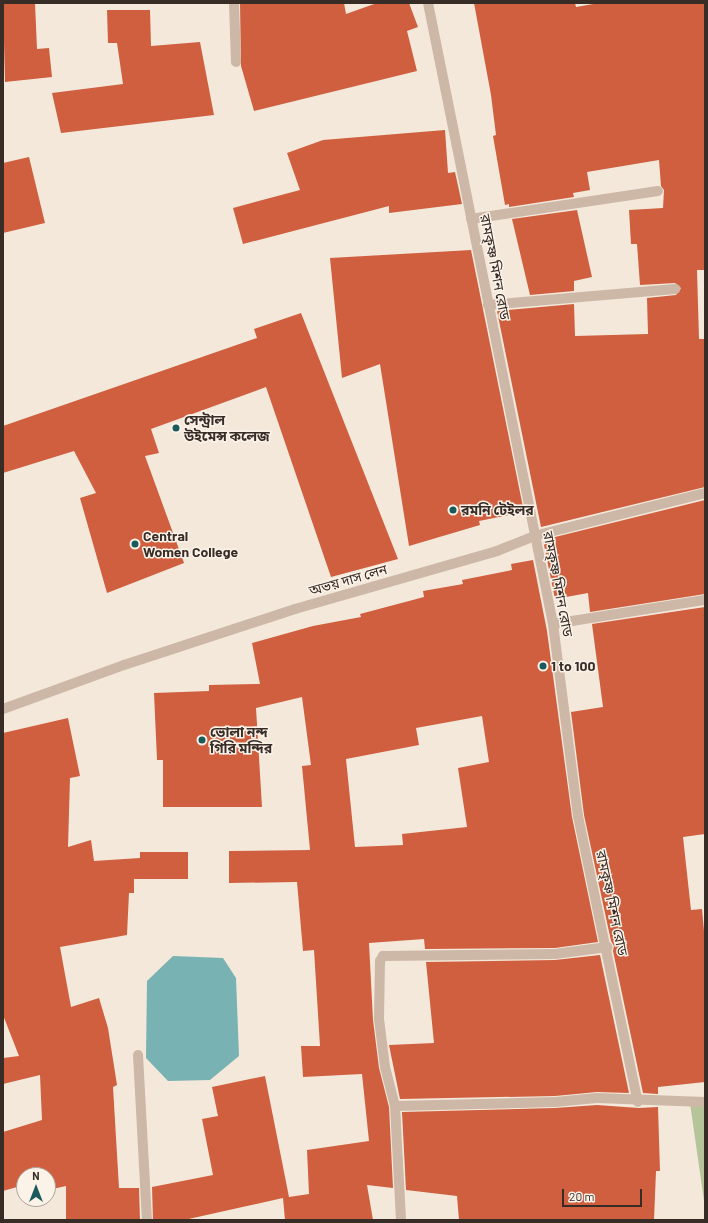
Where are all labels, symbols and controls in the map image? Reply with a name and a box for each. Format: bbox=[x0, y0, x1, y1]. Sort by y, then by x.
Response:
street label: রামকৃষ্ণ মিশন রোড bbox=[477, 213, 513, 321]
place label: সেন্ট্রাল উইমেন্স কলেজ bbox=[184, 412, 270, 444]
marker: সেন্ট্রাল উইমেন্স কলেজ bbox=[171, 423, 181, 433]
place label: রমনি টেইলর bbox=[461, 502, 534, 518]
marker: রমনি টেইলর bbox=[448, 505, 458, 515]
place label: Central Women College bbox=[143, 528, 238, 560]
street label: রামকৃষ্ণ মিশন রোড bbox=[540, 530, 576, 638]
marker: Central Women College bbox=[130, 539, 140, 549]
street label: অভয় দাস লেন bbox=[307, 561, 389, 599]
place label: 1 to 100 bbox=[551, 658, 595, 674]
marker: 1 to 100 bbox=[538, 661, 548, 671]
place label: ভোলা নন্দ গিরি মন্দির bbox=[210, 724, 272, 756]
marker: ভোলা নন্দ গিরি মন্দির bbox=[197, 735, 207, 745]
street label: রামকৃষ্ণ মিশন রোড bbox=[593, 849, 631, 957]
north arrow bbox=[16, 1167, 56, 1207]
text: N bbox=[32, 1169, 40, 1182]
scale bar bbox=[564, 1181, 644, 1207]
text: 20 m bbox=[569, 1189, 595, 1203]

